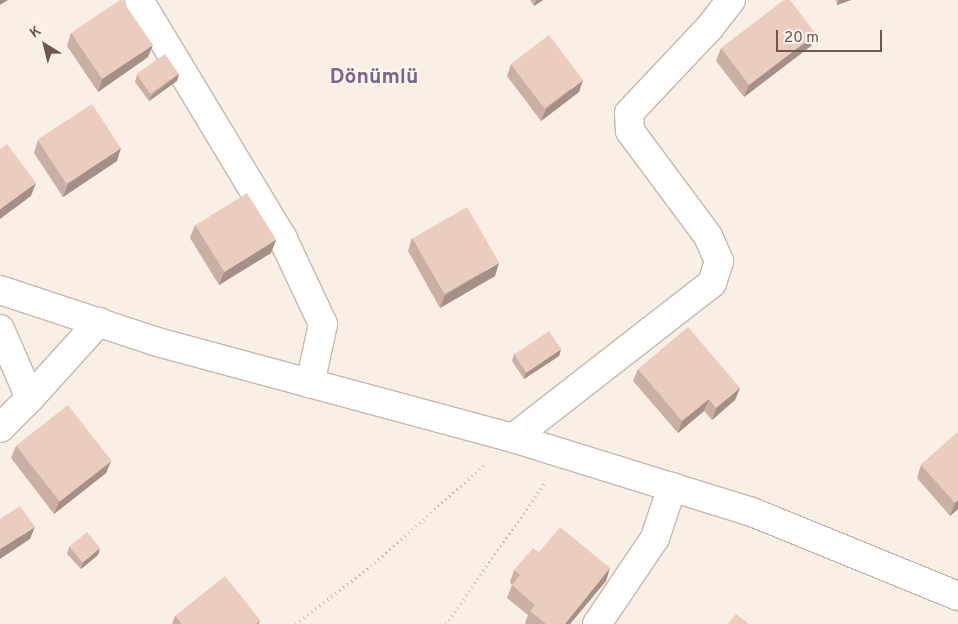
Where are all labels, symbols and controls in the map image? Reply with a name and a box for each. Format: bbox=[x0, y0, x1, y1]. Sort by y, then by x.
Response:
north arrow bbox=[20, 20, 70, 70]
scale bar bbox=[778, 20, 884, 52]
text: K bbox=[27, 23, 45, 42]
text: 20 m bbox=[784, 29, 819, 48]
district label: Dönümlü bbox=[330, 65, 418, 91]

